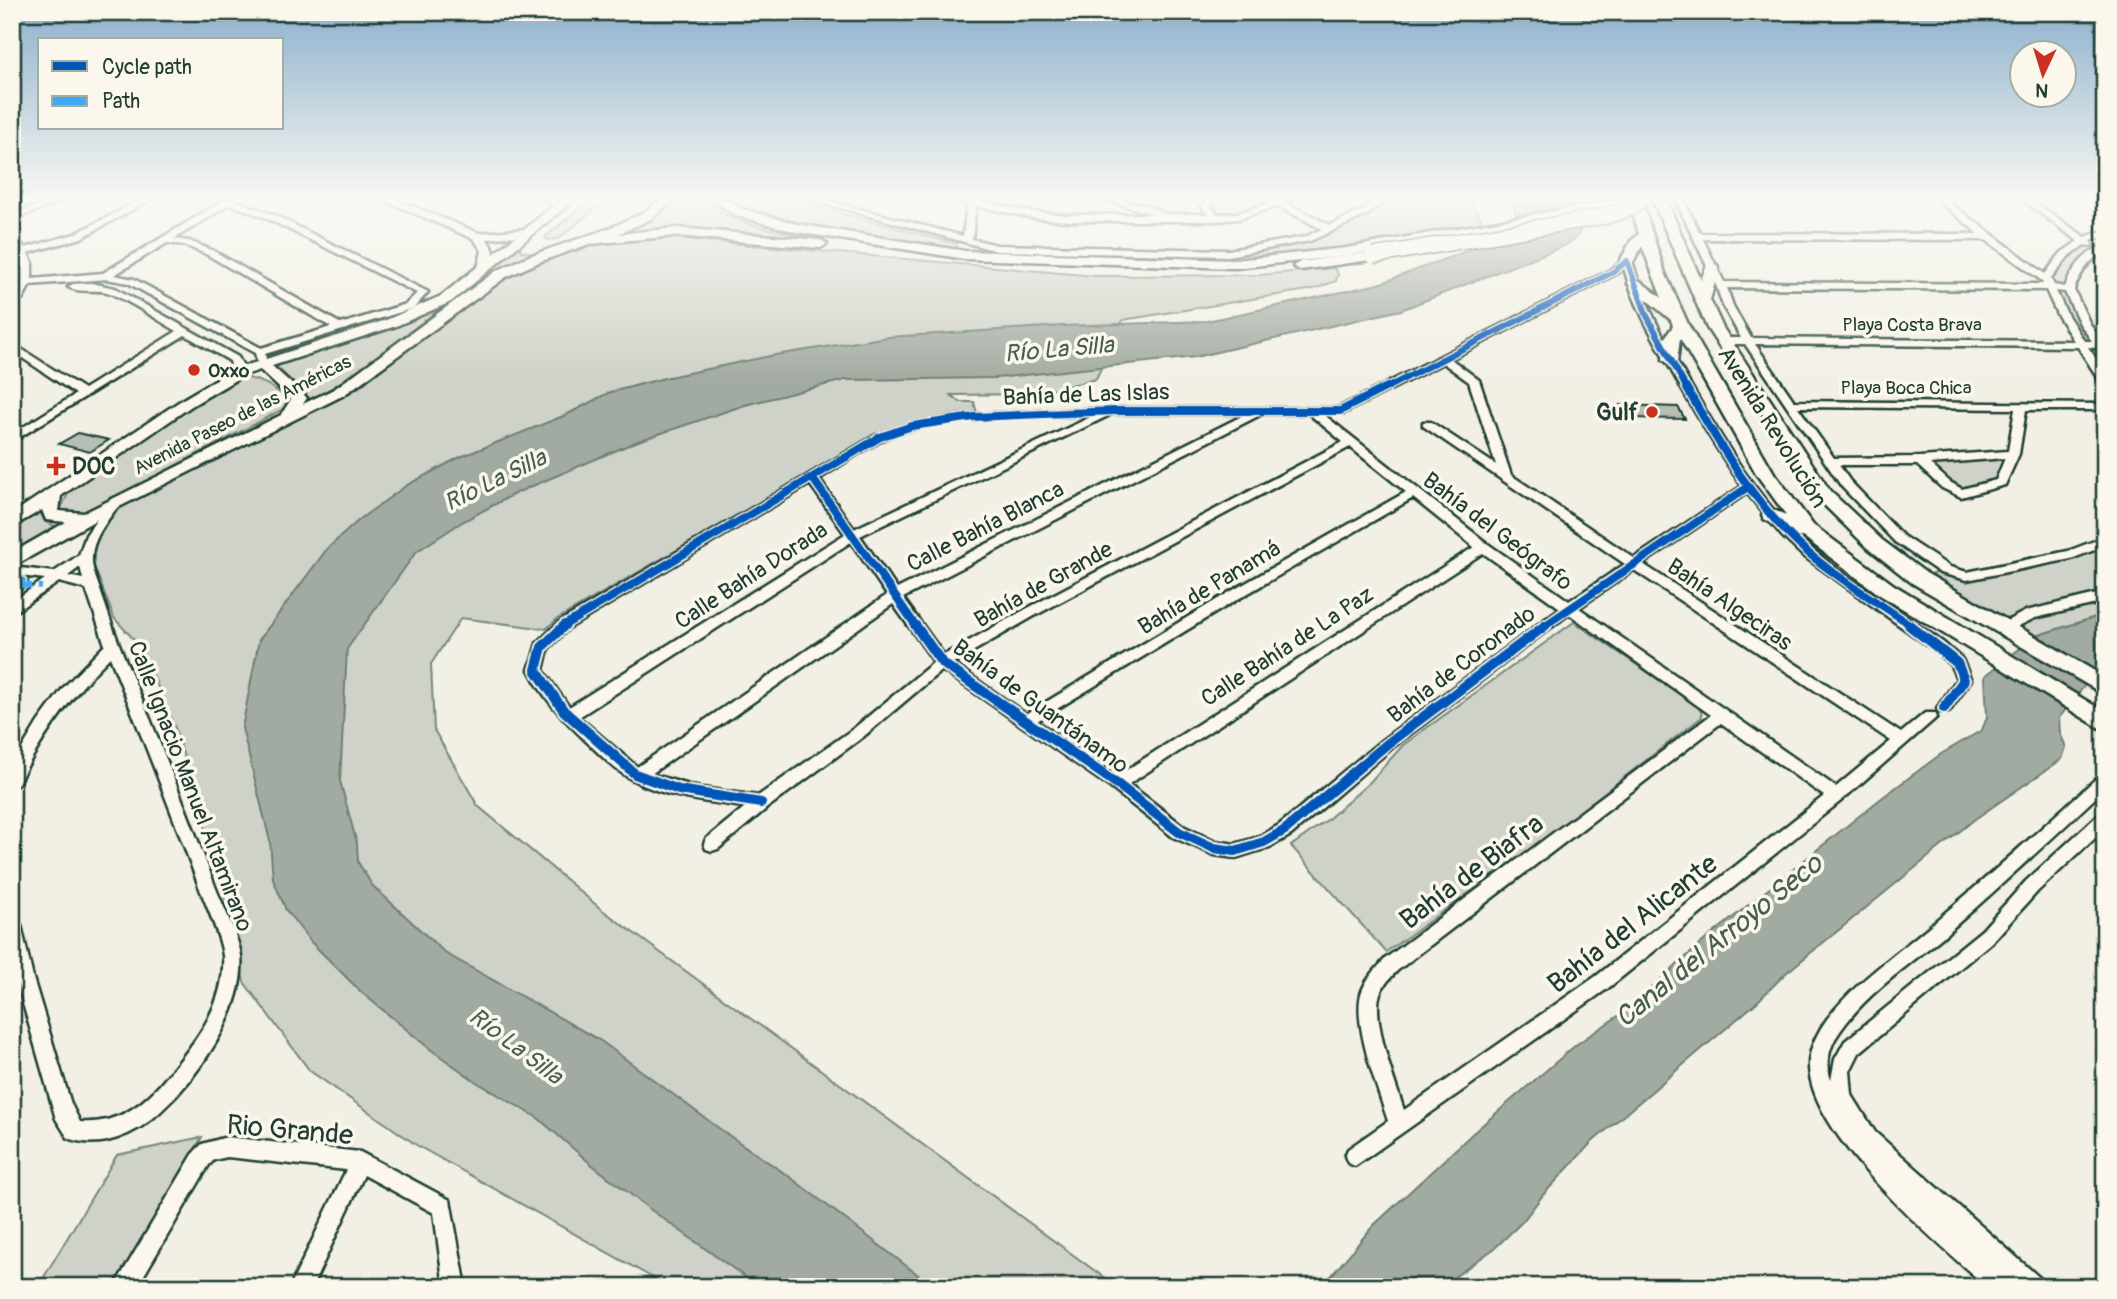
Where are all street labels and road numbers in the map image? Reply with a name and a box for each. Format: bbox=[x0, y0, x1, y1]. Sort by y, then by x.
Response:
street label: Playa Costa Brava bbox=[1842, 313, 1982, 337]
street label: Avenida Revolución bbox=[1711, 341, 1834, 513]
street label: Avenida Paseo de las Américas bbox=[130, 349, 356, 480]
street label: Playa Boca Chica bbox=[1840, 376, 1972, 400]
street label: Bahía de Las Islas bbox=[1002, 377, 1170, 412]
street label: Bahía del Geógrafo bbox=[1417, 466, 1578, 597]
street label: Calle Bahía Blanca bbox=[902, 474, 1069, 579]
street label: Calle Bahía Dorada bbox=[669, 515, 833, 636]
street label: Bahía de Grande bbox=[969, 534, 1118, 634]
street label: Bahía de Panamá bbox=[1133, 534, 1286, 641]
street label: Bahía Algeciras bbox=[1662, 552, 1798, 657]
street label: Calle Bahía de La Paz bbox=[1196, 580, 1379, 713]
street label: Bahía de Coronado bbox=[1382, 599, 1541, 729]
street label: Bahía de Guantánamo bbox=[947, 633, 1134, 780]
street label: Calle Ignacio Manuel Altamirano bbox=[122, 637, 259, 936]
street label: Bahía de Biafra bbox=[1393, 807, 1551, 938]
street label: Bahía del Alicante bbox=[1541, 847, 1725, 1002]
street label: Rio Grande bbox=[225, 1108, 355, 1153]

